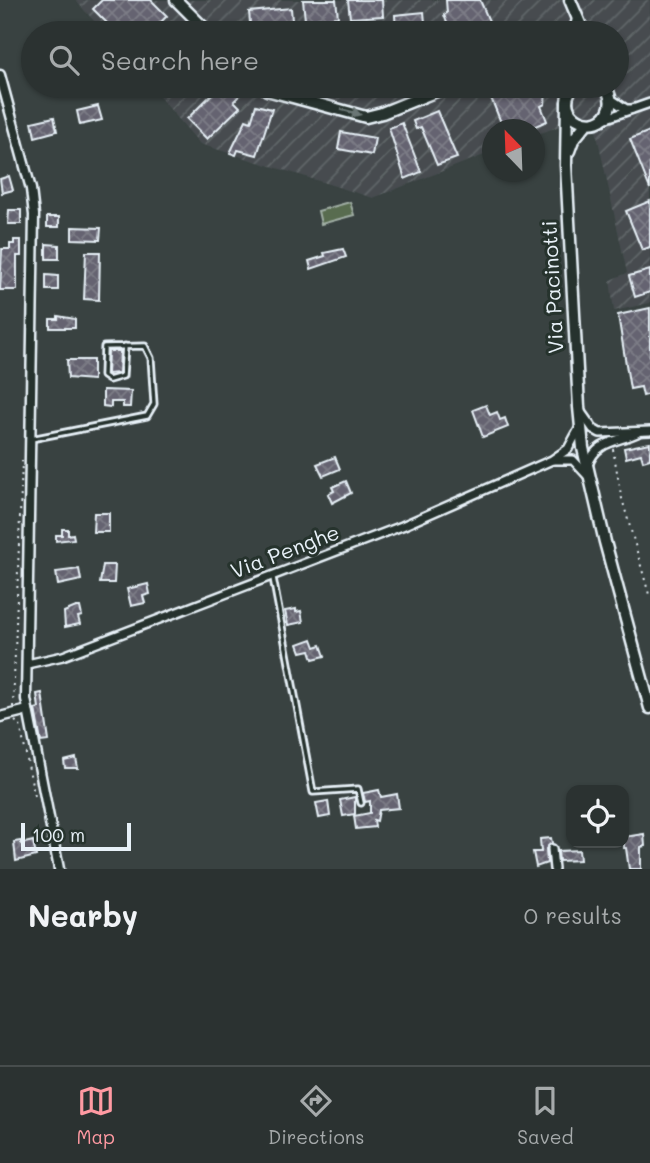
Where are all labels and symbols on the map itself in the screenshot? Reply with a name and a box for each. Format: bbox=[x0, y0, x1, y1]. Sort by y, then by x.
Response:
one-way arrow bbox=[341, 108, 362, 118]
north arrow bbox=[482, 119, 545, 182]
street label: Via Pacinotti bbox=[535, 220, 568, 354]
street label: Via Penghe bbox=[226, 518, 343, 584]
scale bar bbox=[21, 820, 131, 852]

